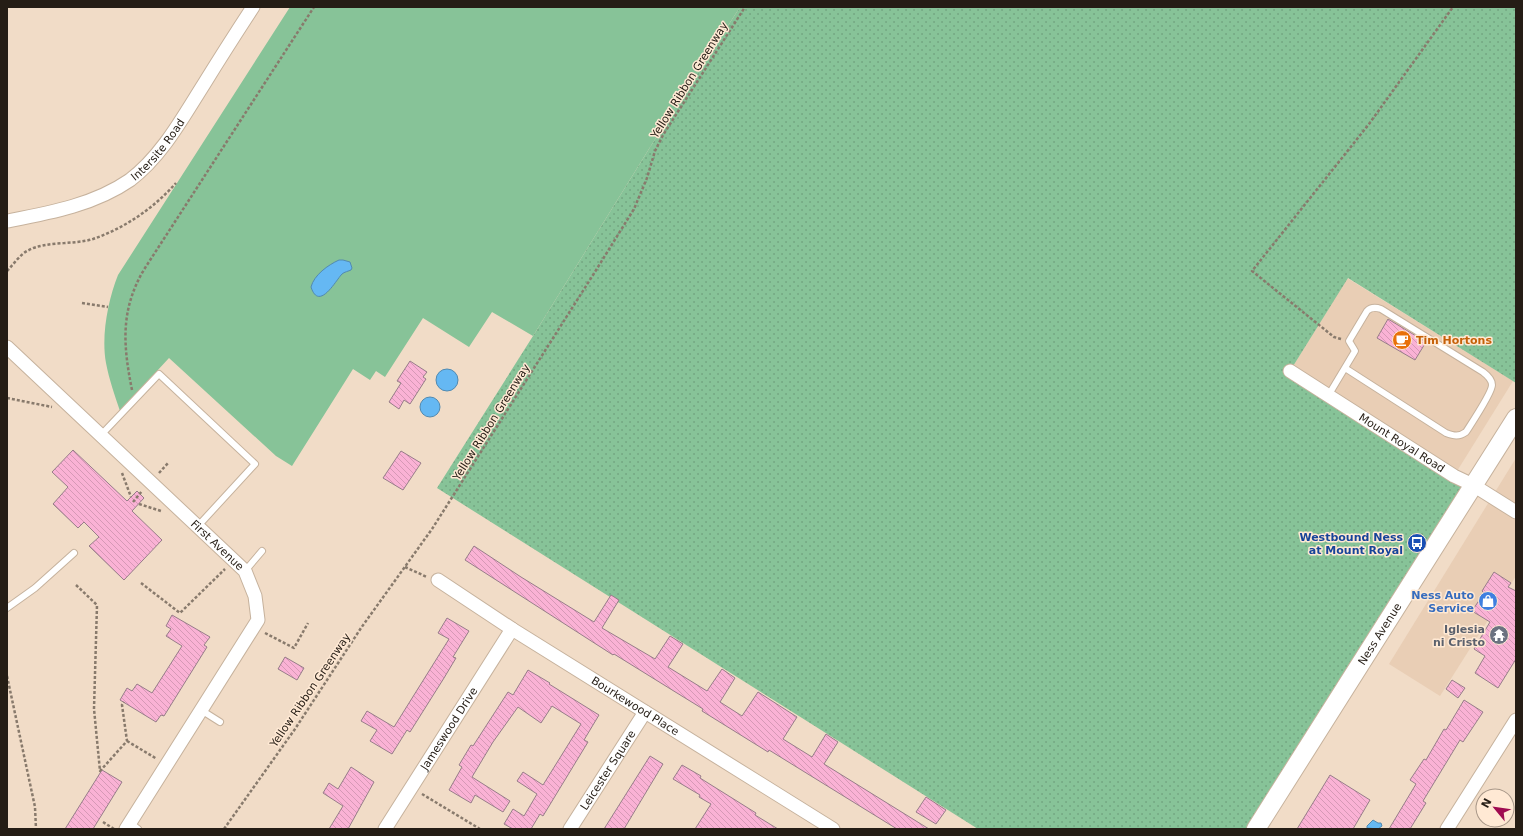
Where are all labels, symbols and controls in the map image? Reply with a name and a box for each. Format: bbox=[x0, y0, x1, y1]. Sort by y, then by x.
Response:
street label: Yellow Ribbon Greenway bbox=[648, 19, 731, 142]
street label: Intersite Road bbox=[129, 116, 188, 184]
cafe icon: Tim Hortons bbox=[1391, 329, 1413, 351]
place label: Tim Hortons bbox=[1416, 334, 1492, 347]
street label: Yellow Ribbon Greenway bbox=[450, 361, 533, 484]
street label: Mount Royal Road bbox=[1356, 411, 1447, 475]
street label: First Avenue bbox=[188, 518, 246, 573]
place label: Westbound Ness at Mount Royal bbox=[1299, 531, 1403, 557]
bus stop icon: Westbound Ness at Mount Royal bbox=[1406, 532, 1428, 554]
place label: Ness Auto Service bbox=[1411, 589, 1474, 615]
shop icon: Ness Auto Service bbox=[1477, 590, 1499, 612]
street label: Ness Avenue bbox=[1355, 600, 1404, 667]
place label: Iglesia ni Cristo bbox=[1433, 623, 1485, 649]
temple icon: Iglesia ni Cristo bbox=[1488, 624, 1510, 646]
street label: Yellow Ribbon Greenway bbox=[267, 630, 354, 751]
street label: Bourkewood Place bbox=[589, 674, 681, 739]
street label: Jameswood Drive bbox=[418, 685, 480, 773]
street label: Leicester Square bbox=[578, 728, 639, 813]
north arrow bbox=[1475, 788, 1515, 828]
text: N bbox=[1479, 796, 1495, 811]

